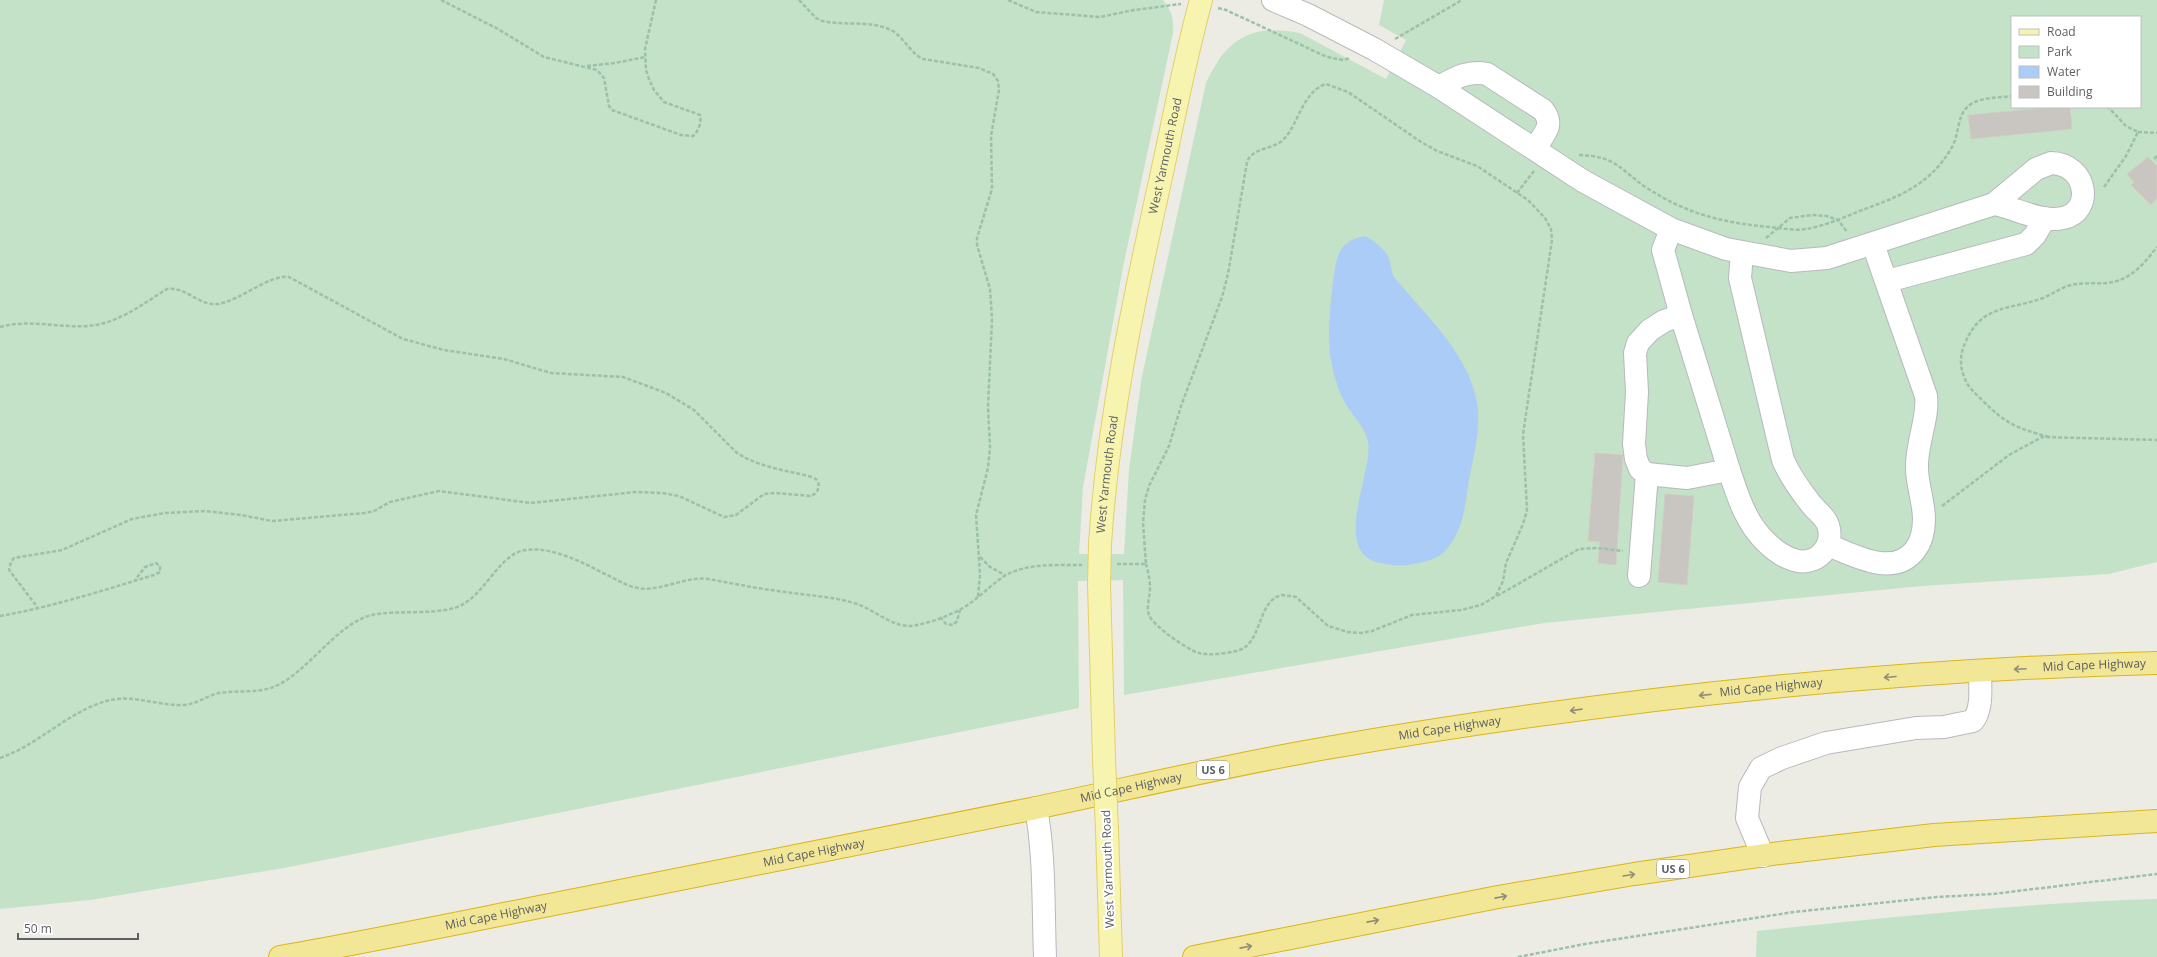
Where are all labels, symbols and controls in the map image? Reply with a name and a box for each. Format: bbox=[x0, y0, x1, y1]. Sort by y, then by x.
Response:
legend bbox=[2011, 16, 2141, 108]
text: Road bbox=[2047, 23, 2076, 40]
text: Park bbox=[2047, 43, 2073, 60]
text: Water bbox=[2047, 63, 2081, 80]
text: Building bbox=[2047, 83, 2093, 100]
street label: West Yarmouth Road bbox=[1144, 96, 1186, 215]
street label: West Yarmouth Road bbox=[1092, 414, 1122, 534]
street label: Mid Cape Highway bbox=[2042, 654, 2147, 675]
one-way arrow bbox=[2014, 665, 2027, 672]
street label: Mid Cape Highway bbox=[1719, 673, 1824, 700]
one-way arrow bbox=[1884, 674, 1897, 681]
one-way arrow bbox=[1699, 691, 1712, 698]
one-way arrow bbox=[1570, 706, 1583, 714]
street label: Mid Cape Highway bbox=[1397, 711, 1503, 744]
road number: US 6 bbox=[1197, 761, 1229, 779]
street label: Mid Cape Highway bbox=[1079, 768, 1184, 806]
street label: West Yarmouth Road bbox=[1097, 810, 1118, 928]
street label: Mid Cape Highway bbox=[761, 834, 867, 871]
road number: US 6 bbox=[1657, 860, 1689, 878]
one-way arrow bbox=[1622, 870, 1635, 878]
one-way arrow bbox=[1494, 892, 1507, 900]
street label: Mid Cape Highway bbox=[444, 896, 549, 934]
scale bar bbox=[18, 915, 138, 941]
one-way arrow bbox=[1366, 917, 1379, 925]
text: 50 m bbox=[24, 920, 52, 937]
one-way arrow bbox=[1239, 942, 1252, 950]

